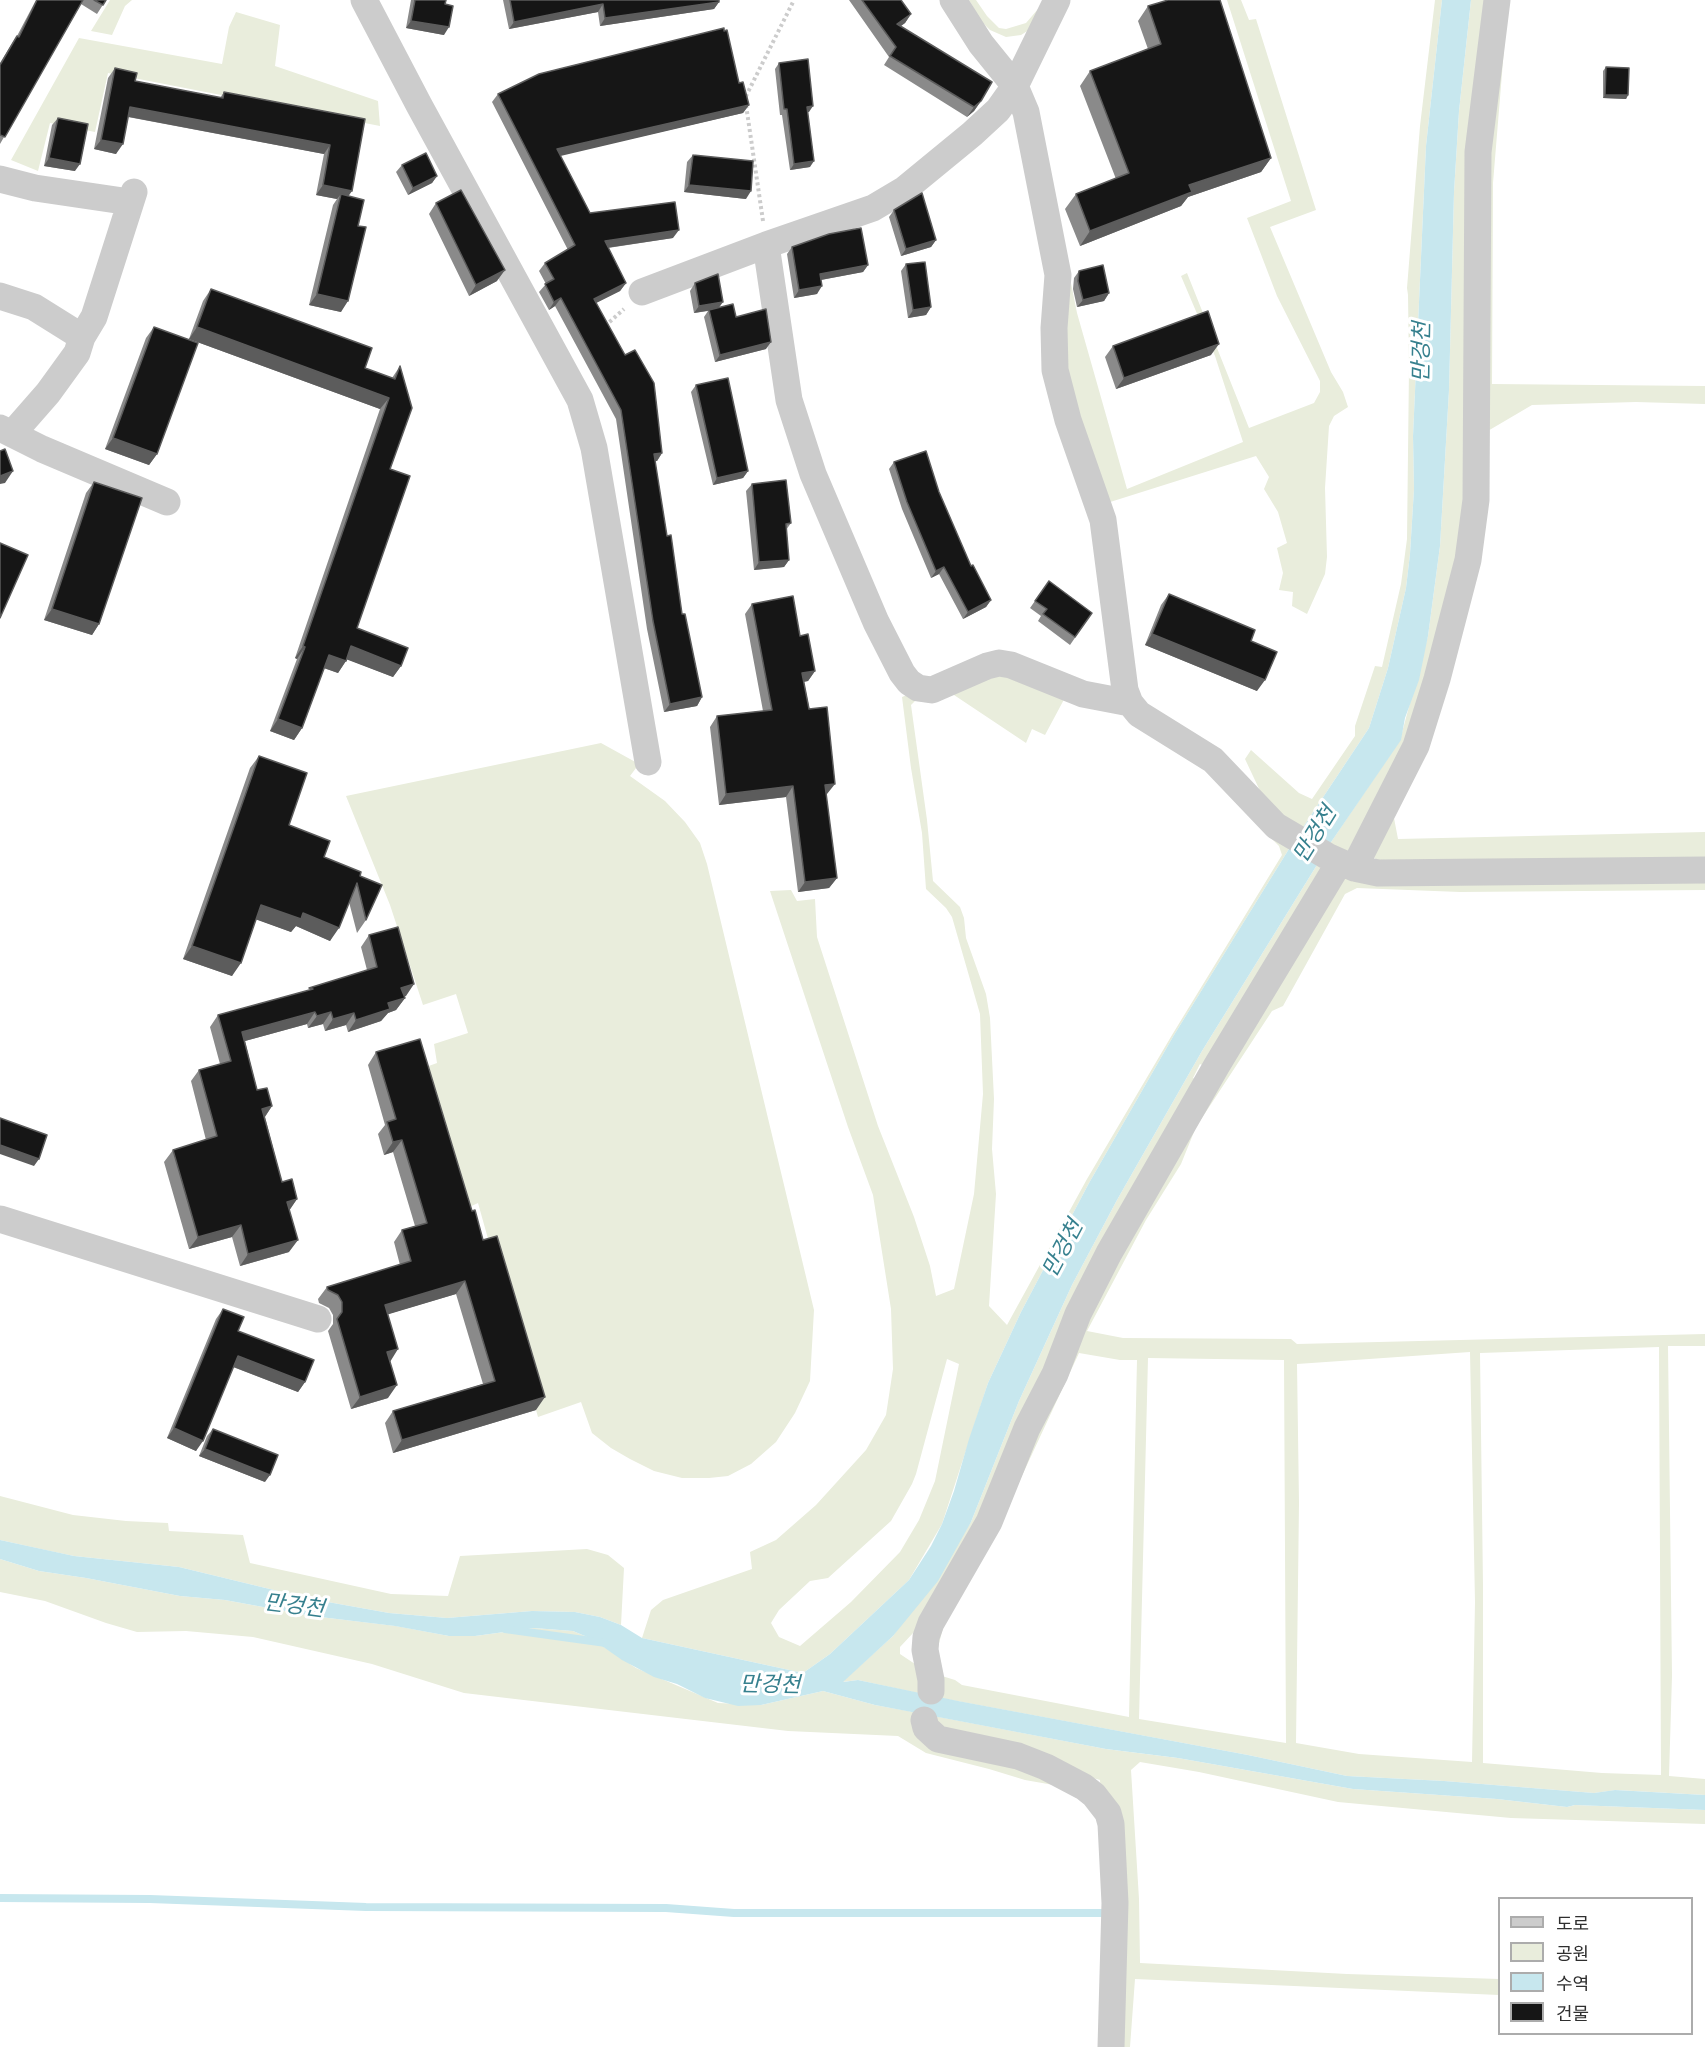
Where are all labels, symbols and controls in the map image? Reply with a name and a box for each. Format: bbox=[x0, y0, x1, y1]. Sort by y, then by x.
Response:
water label: 만겅천 bbox=[1409, 321, 1437, 383]
water label: 만겅천 bbox=[1289, 802, 1343, 868]
water label: 만겅천 bbox=[1038, 1216, 1090, 1282]
water label: 만겅천 bbox=[262, 1590, 326, 1624]
water label: 만겅천 bbox=[739, 1672, 801, 1700]
legend bbox=[1498, 1897, 1693, 2035]
text: 도로 bbox=[1556, 1913, 1589, 1934]
text: 공원 bbox=[1556, 1943, 1589, 1964]
text: 수역 bbox=[1556, 1973, 1589, 1994]
text: 건물 bbox=[1556, 2003, 1589, 2024]

